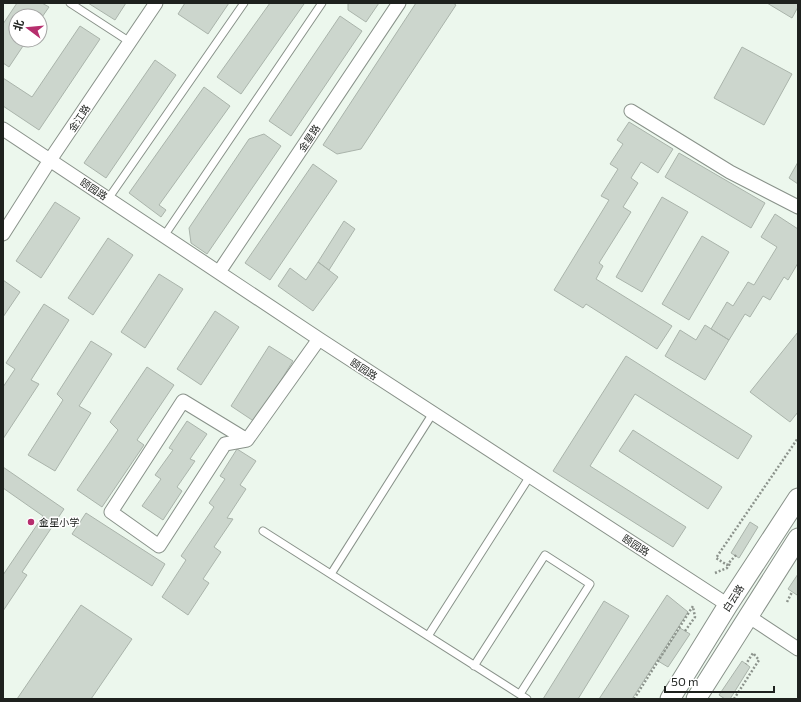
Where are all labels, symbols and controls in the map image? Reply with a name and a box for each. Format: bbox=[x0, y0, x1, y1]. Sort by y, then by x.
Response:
north arrow bbox=[8, 8, 48, 48]
text: 北 bbox=[10, 18, 26, 32]
street label: 金江路 bbox=[66, 102, 92, 134]
street label: 金星路 bbox=[296, 122, 322, 154]
street label: 颐园路 bbox=[78, 176, 110, 202]
street label: 颐园路 bbox=[348, 356, 380, 382]
place label: 金星小学 bbox=[39, 516, 79, 528]
marker: 金星小学 bbox=[26, 517, 36, 527]
street label: 颐园路 bbox=[620, 532, 652, 558]
street label: 白云路 bbox=[720, 582, 746, 614]
scale bar bbox=[665, 668, 774, 694]
text: 50 m bbox=[671, 674, 699, 688]

